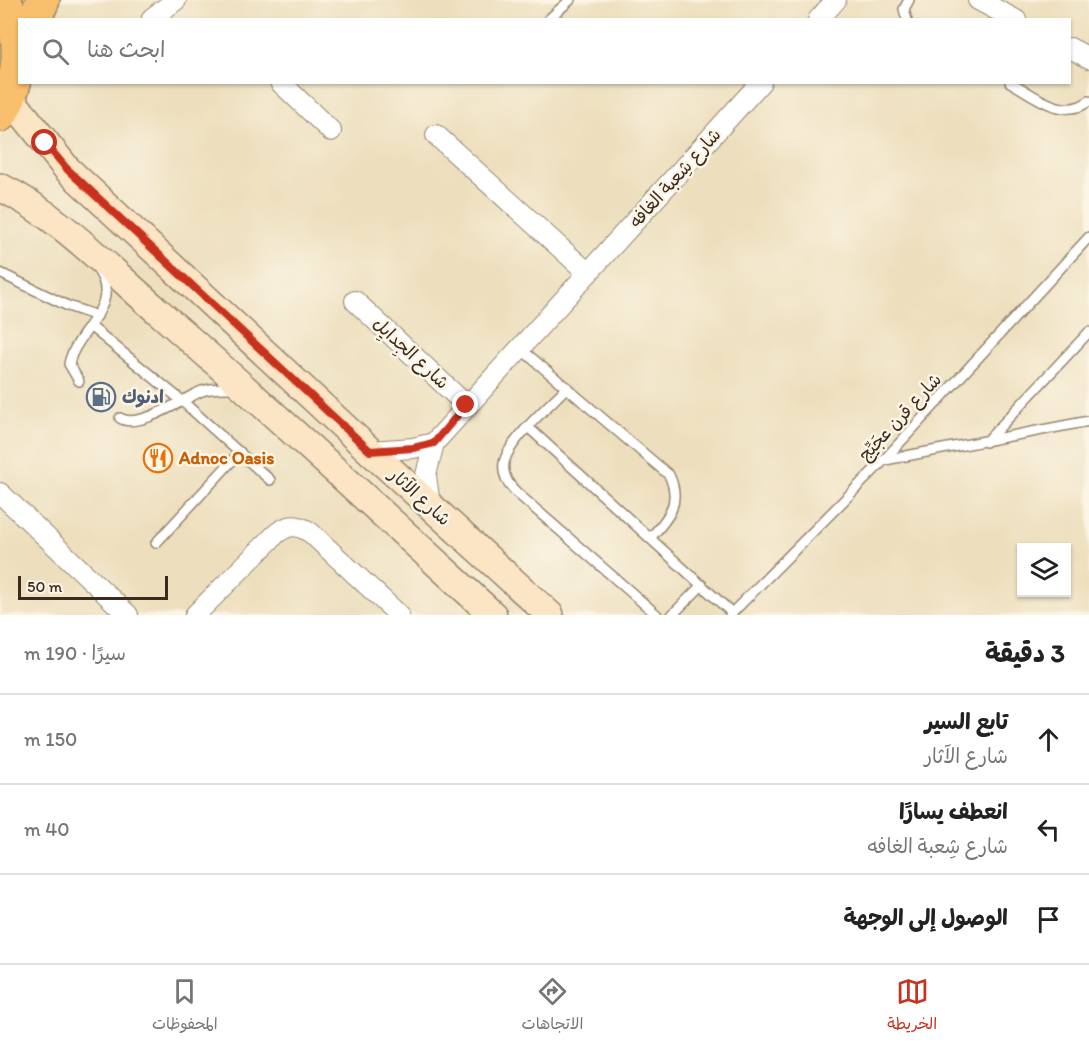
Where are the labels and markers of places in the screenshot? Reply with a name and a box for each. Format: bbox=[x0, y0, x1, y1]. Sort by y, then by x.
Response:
fuel station icon: ادنوك bbox=[85, 381, 117, 413]
place label: ادنوك bbox=[122, 386, 164, 408]
restaurant icon: Adnoc Oasis bbox=[142, 442, 174, 474]
place label: Adnoc Oasis bbox=[178, 447, 274, 469]

